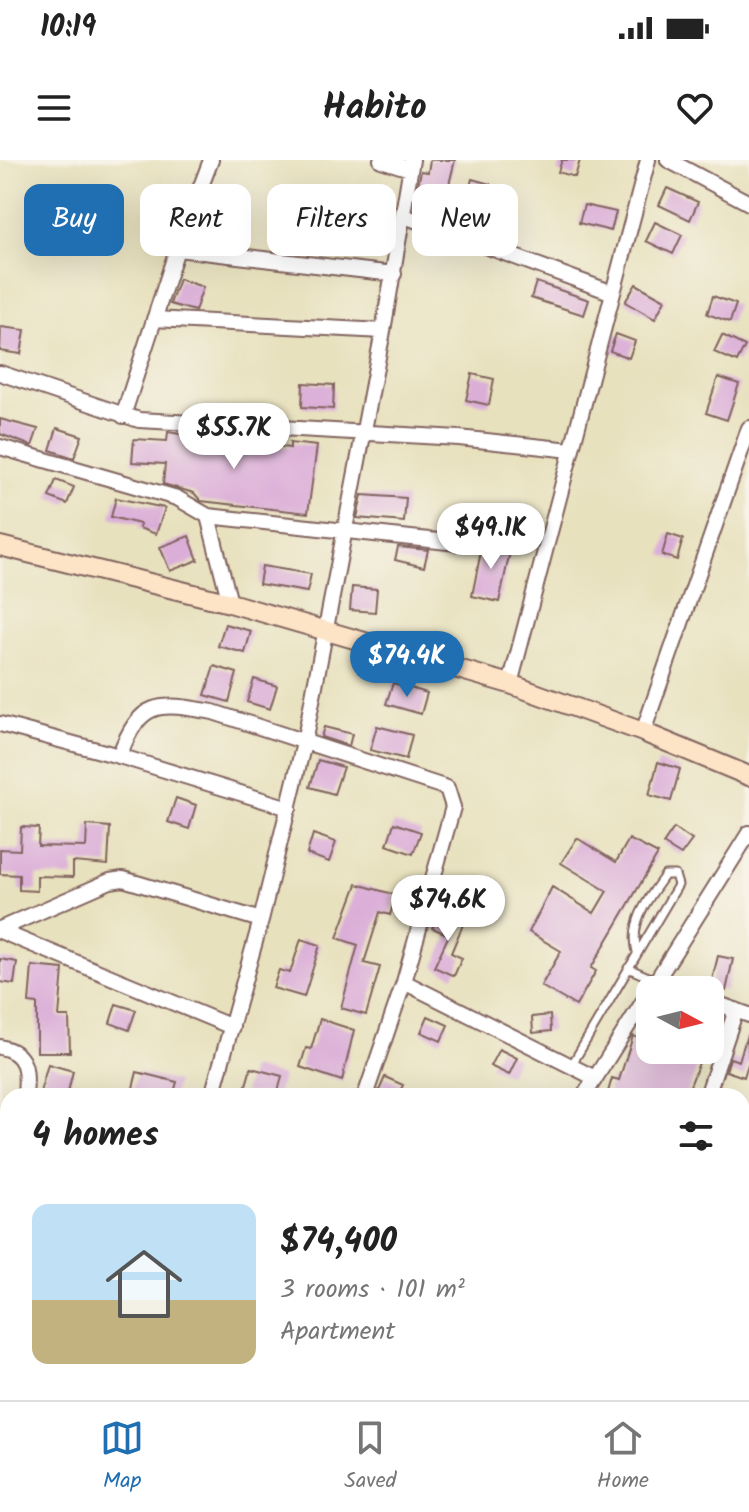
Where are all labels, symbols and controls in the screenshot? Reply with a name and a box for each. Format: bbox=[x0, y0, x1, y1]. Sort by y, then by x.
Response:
text: 10:19 bbox=[40, 4, 96, 52]
text: Habito bbox=[322, 80, 427, 137]
icon: menu bbox=[32, 86, 76, 130]
icon: heart bbox=[673, 86, 717, 130]
chip: Buy bbox=[24, 184, 124, 256]
chip: Rent bbox=[140, 184, 251, 256]
chip: Filters bbox=[267, 184, 396, 256]
chip: New bbox=[412, 184, 518, 256]
pin: $55.7K bbox=[169, 403, 299, 471]
text: $55.7K bbox=[196, 408, 272, 450]
pin: $49.1K bbox=[426, 503, 556, 571]
text: $49.1K bbox=[455, 508, 527, 550]
pin: $74.4K bbox=[342, 631, 472, 699]
text: $74.4K bbox=[368, 636, 446, 678]
pin: $74.6K bbox=[383, 875, 513, 943]
text: $74.6K bbox=[409, 880, 487, 922]
north arrow bbox=[636, 976, 724, 1064]
map controls bbox=[636, 976, 724, 1064]
text: 4 homes bbox=[32, 1109, 159, 1163]
icon: filters bbox=[674, 1114, 718, 1158]
text: $74,400 bbox=[280, 1215, 397, 1269]
icon: home bbox=[96, 1236, 192, 1332]
text: 3 rooms · 101 m² bbox=[280, 1269, 465, 1311]
text: Apartment bbox=[280, 1311, 395, 1353]
tab: Map bbox=[100, 1416, 144, 1499]
tab: Saved bbox=[344, 1416, 397, 1499]
tab: Home bbox=[597, 1416, 649, 1499]

